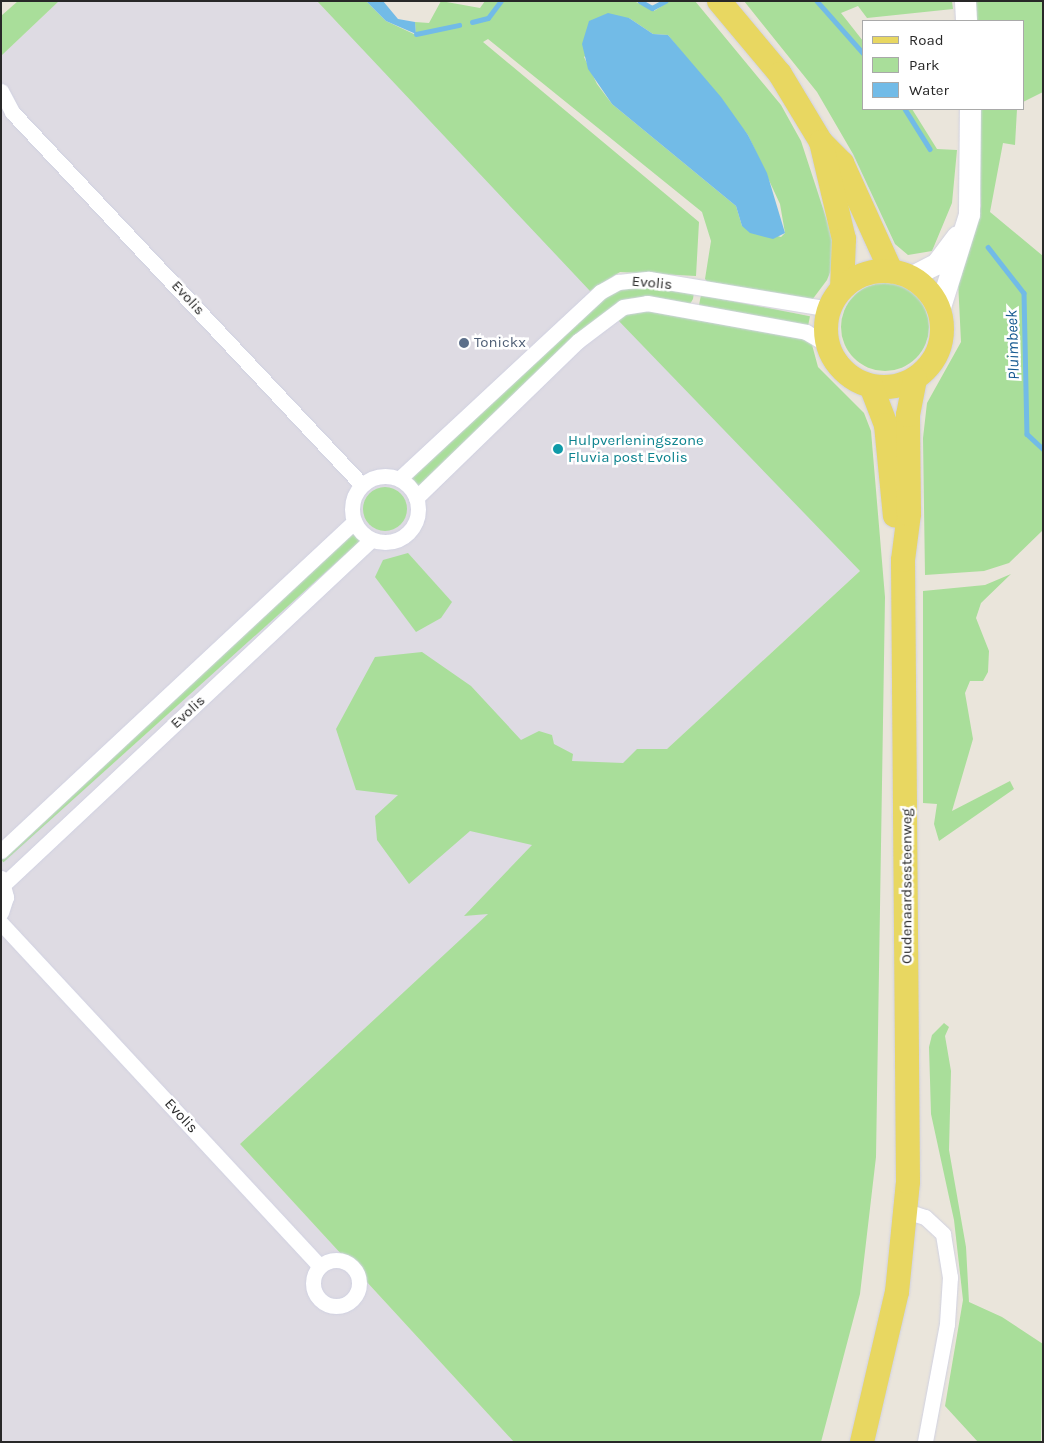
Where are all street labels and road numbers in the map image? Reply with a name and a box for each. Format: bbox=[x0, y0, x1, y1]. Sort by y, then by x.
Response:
street label: Evolis bbox=[631, 272, 673, 294]
street label: Evolis bbox=[168, 277, 208, 319]
street label: Evolis bbox=[167, 692, 209, 732]
street label: Oudenaardsesteenweg bbox=[898, 808, 916, 964]
street label: Evolis bbox=[161, 1095, 201, 1137]

